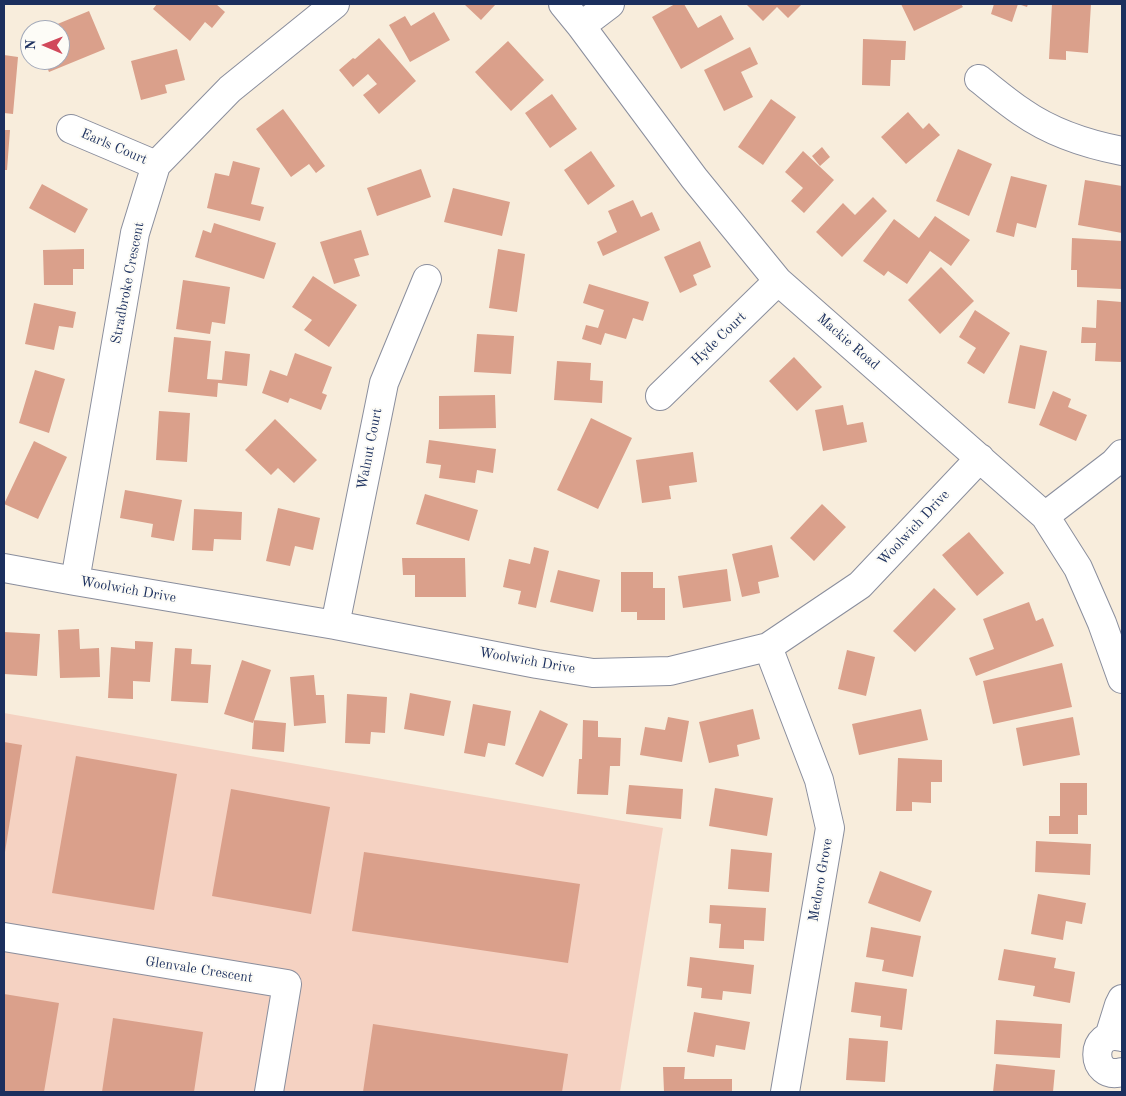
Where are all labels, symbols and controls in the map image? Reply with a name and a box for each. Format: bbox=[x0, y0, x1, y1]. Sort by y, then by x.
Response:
north arrow bbox=[20, 20, 70, 70]
text: N bbox=[24, 39, 38, 50]
street label: Earls Court bbox=[78, 125, 150, 169]
street label: Stradbroke Crescent bbox=[108, 221, 148, 345]
street label: Hyde Court bbox=[688, 309, 750, 369]
street label: Mackie Road bbox=[813, 310, 883, 374]
street label: Walnut Court bbox=[354, 407, 386, 491]
street label: Woolwich Drive bbox=[875, 487, 953, 569]
street label: Woolwich Drive bbox=[79, 573, 177, 607]
street label: Woolwich Drive bbox=[478, 644, 576, 678]
street label: Medoro Grove bbox=[805, 837, 837, 923]
street label: Glenvale Crescent bbox=[144, 953, 254, 987]

